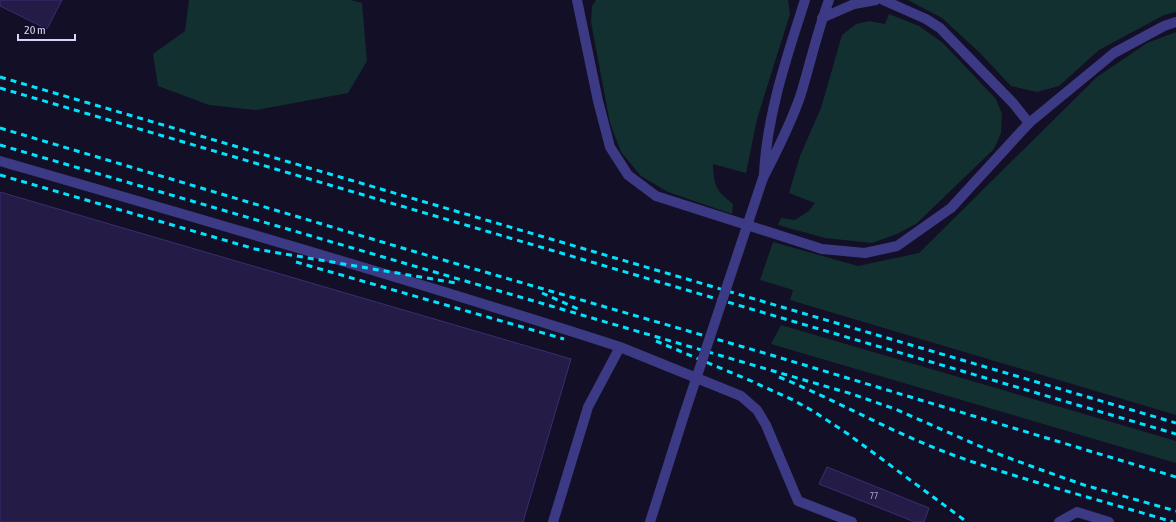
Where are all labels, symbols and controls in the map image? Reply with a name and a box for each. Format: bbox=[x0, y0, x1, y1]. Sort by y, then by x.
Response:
scale bar bbox=[18, 16, 75, 42]
text: 20 m bbox=[24, 23, 46, 37]
house number: 77 bbox=[870, 491, 878, 501]

